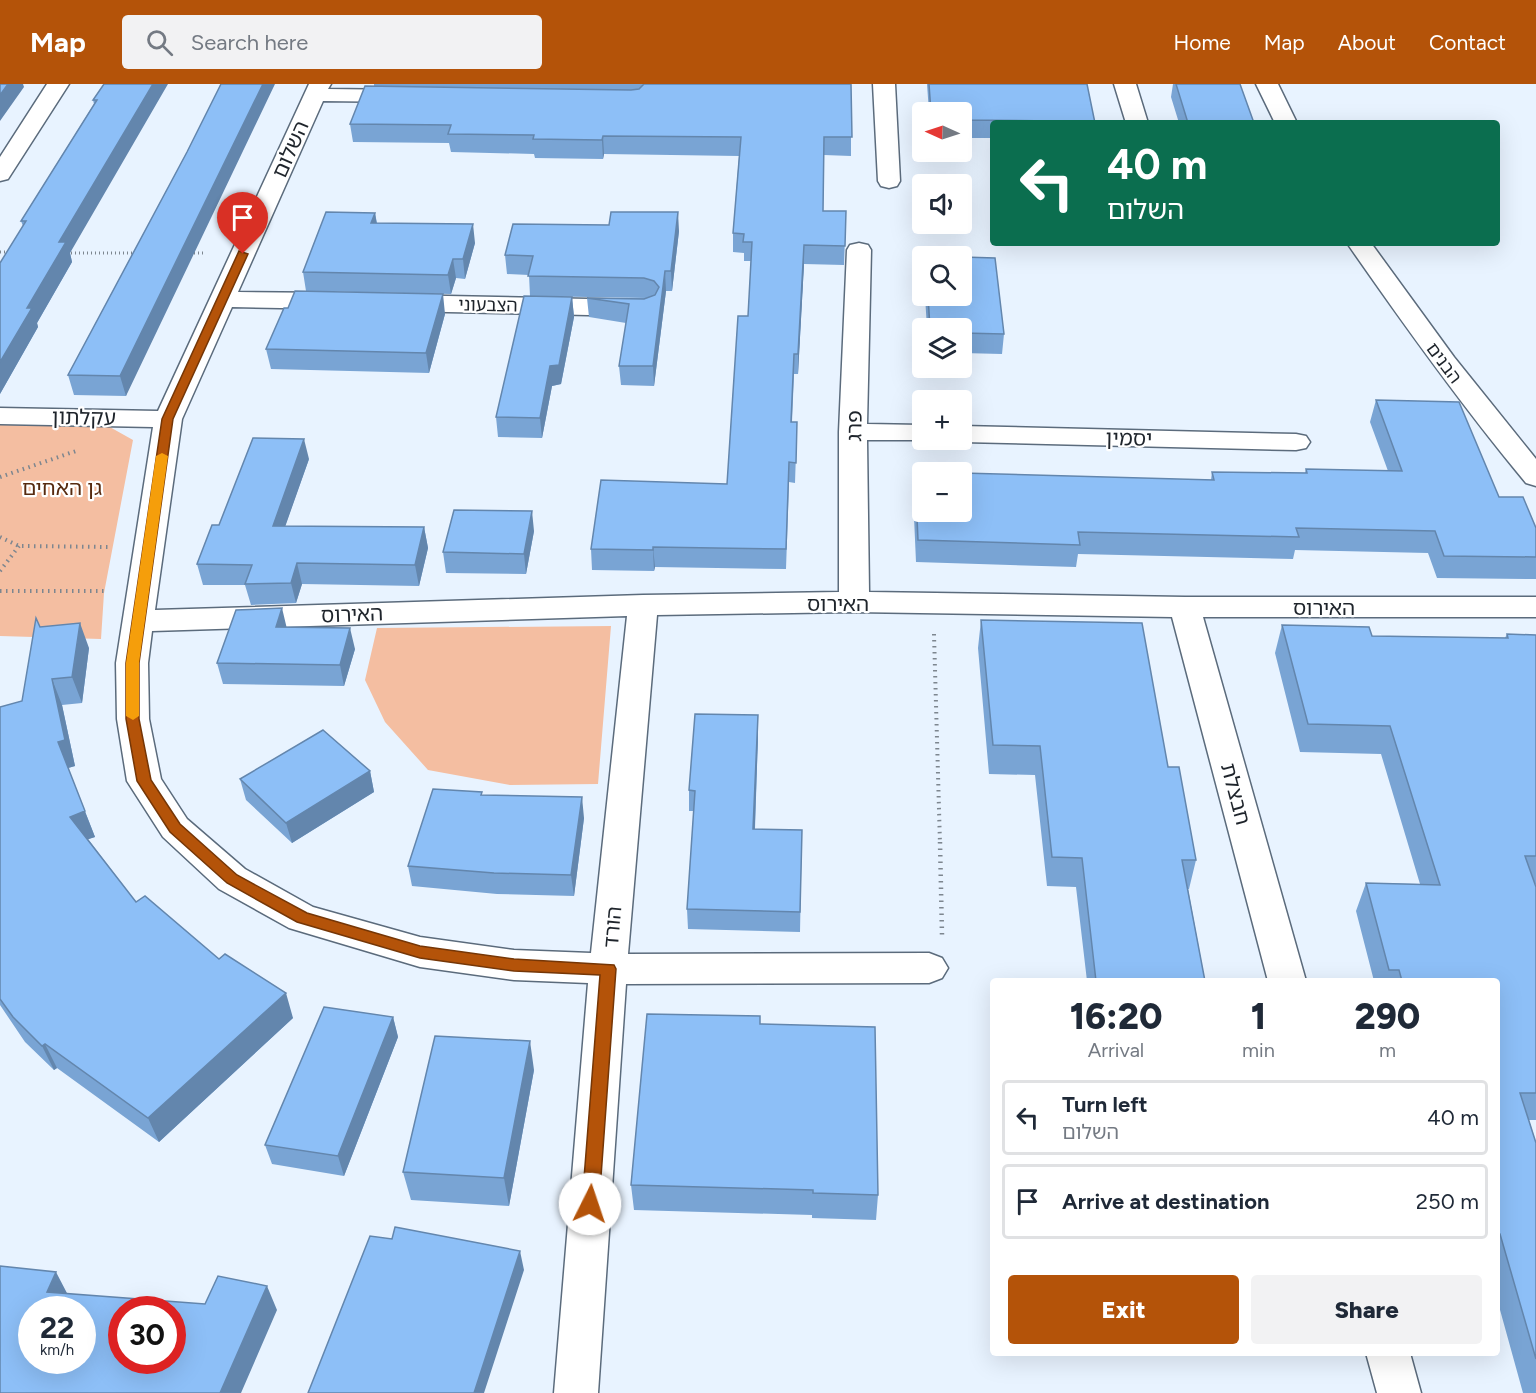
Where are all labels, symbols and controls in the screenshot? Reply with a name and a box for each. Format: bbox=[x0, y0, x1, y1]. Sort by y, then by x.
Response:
search box bbox=[122, 15, 542, 69]
text: Map bbox=[30, 25, 86, 59]
icon: search bbox=[143, 26, 176, 59]
text: Search here bbox=[191, 29, 308, 56]
text: Home bbox=[1174, 30, 1231, 55]
text: Map bbox=[1264, 30, 1305, 55]
text: About bbox=[1338, 30, 1396, 55]
text: Contact bbox=[1429, 30, 1506, 55]
north arrow bbox=[912, 102, 972, 162]
map controls bbox=[912, 102, 972, 522]
street label: השלום bbox=[266, 117, 314, 181]
text: 40 m bbox=[1107, 139, 1207, 190]
icon: left bbox=[1008, 144, 1086, 222]
button: sound bbox=[912, 174, 972, 234]
pin bbox=[217, 192, 268, 254]
text: השלום bbox=[1107, 193, 1184, 226]
icon: arrive bbox=[226, 201, 259, 234]
button: search bbox=[912, 246, 972, 306]
street label: הצבעוני bbox=[458, 293, 518, 317]
button: layers bbox=[912, 318, 972, 378]
street label: הבנים bbox=[1422, 338, 1466, 388]
button: + bbox=[912, 390, 972, 450]
street label: עקלתון bbox=[52, 404, 116, 430]
street label: פרג bbox=[841, 410, 867, 442]
street label: יסמין bbox=[1106, 425, 1152, 451]
button: − bbox=[912, 462, 972, 522]
park label: גן האחים bbox=[22, 475, 102, 500]
street label: האירוס bbox=[807, 591, 869, 616]
street label: האירוס bbox=[1293, 595, 1355, 620]
street label: האירוס bbox=[320, 600, 384, 628]
street label: חבצלת bbox=[1216, 760, 1256, 828]
street label: הורד bbox=[598, 905, 626, 949]
text: 16:20 bbox=[1070, 995, 1162, 1038]
text: 1 bbox=[1251, 995, 1266, 1038]
text: 290 bbox=[1355, 995, 1420, 1038]
text: Arrival bbox=[1088, 1038, 1144, 1062]
text: min bbox=[1242, 1038, 1275, 1062]
text: m bbox=[1379, 1038, 1396, 1062]
text: Turn left bbox=[1062, 1091, 1148, 1118]
icon: left bbox=[1011, 1101, 1044, 1134]
text: 40 m bbox=[1427, 1104, 1479, 1131]
text: השלום bbox=[1062, 1120, 1119, 1144]
position arrow bbox=[558, 1172, 622, 1236]
icon: arrive bbox=[1011, 1185, 1044, 1218]
text: Arrive at destination bbox=[1062, 1188, 1270, 1215]
text: 250 m bbox=[1416, 1188, 1479, 1215]
button: Exit bbox=[1008, 1275, 1239, 1344]
button: Share bbox=[1251, 1275, 1482, 1344]
speed limit sign: 30 bbox=[108, 1296, 186, 1374]
text: 22 bbox=[40, 1309, 74, 1346]
text: km/h bbox=[40, 1341, 74, 1359]

